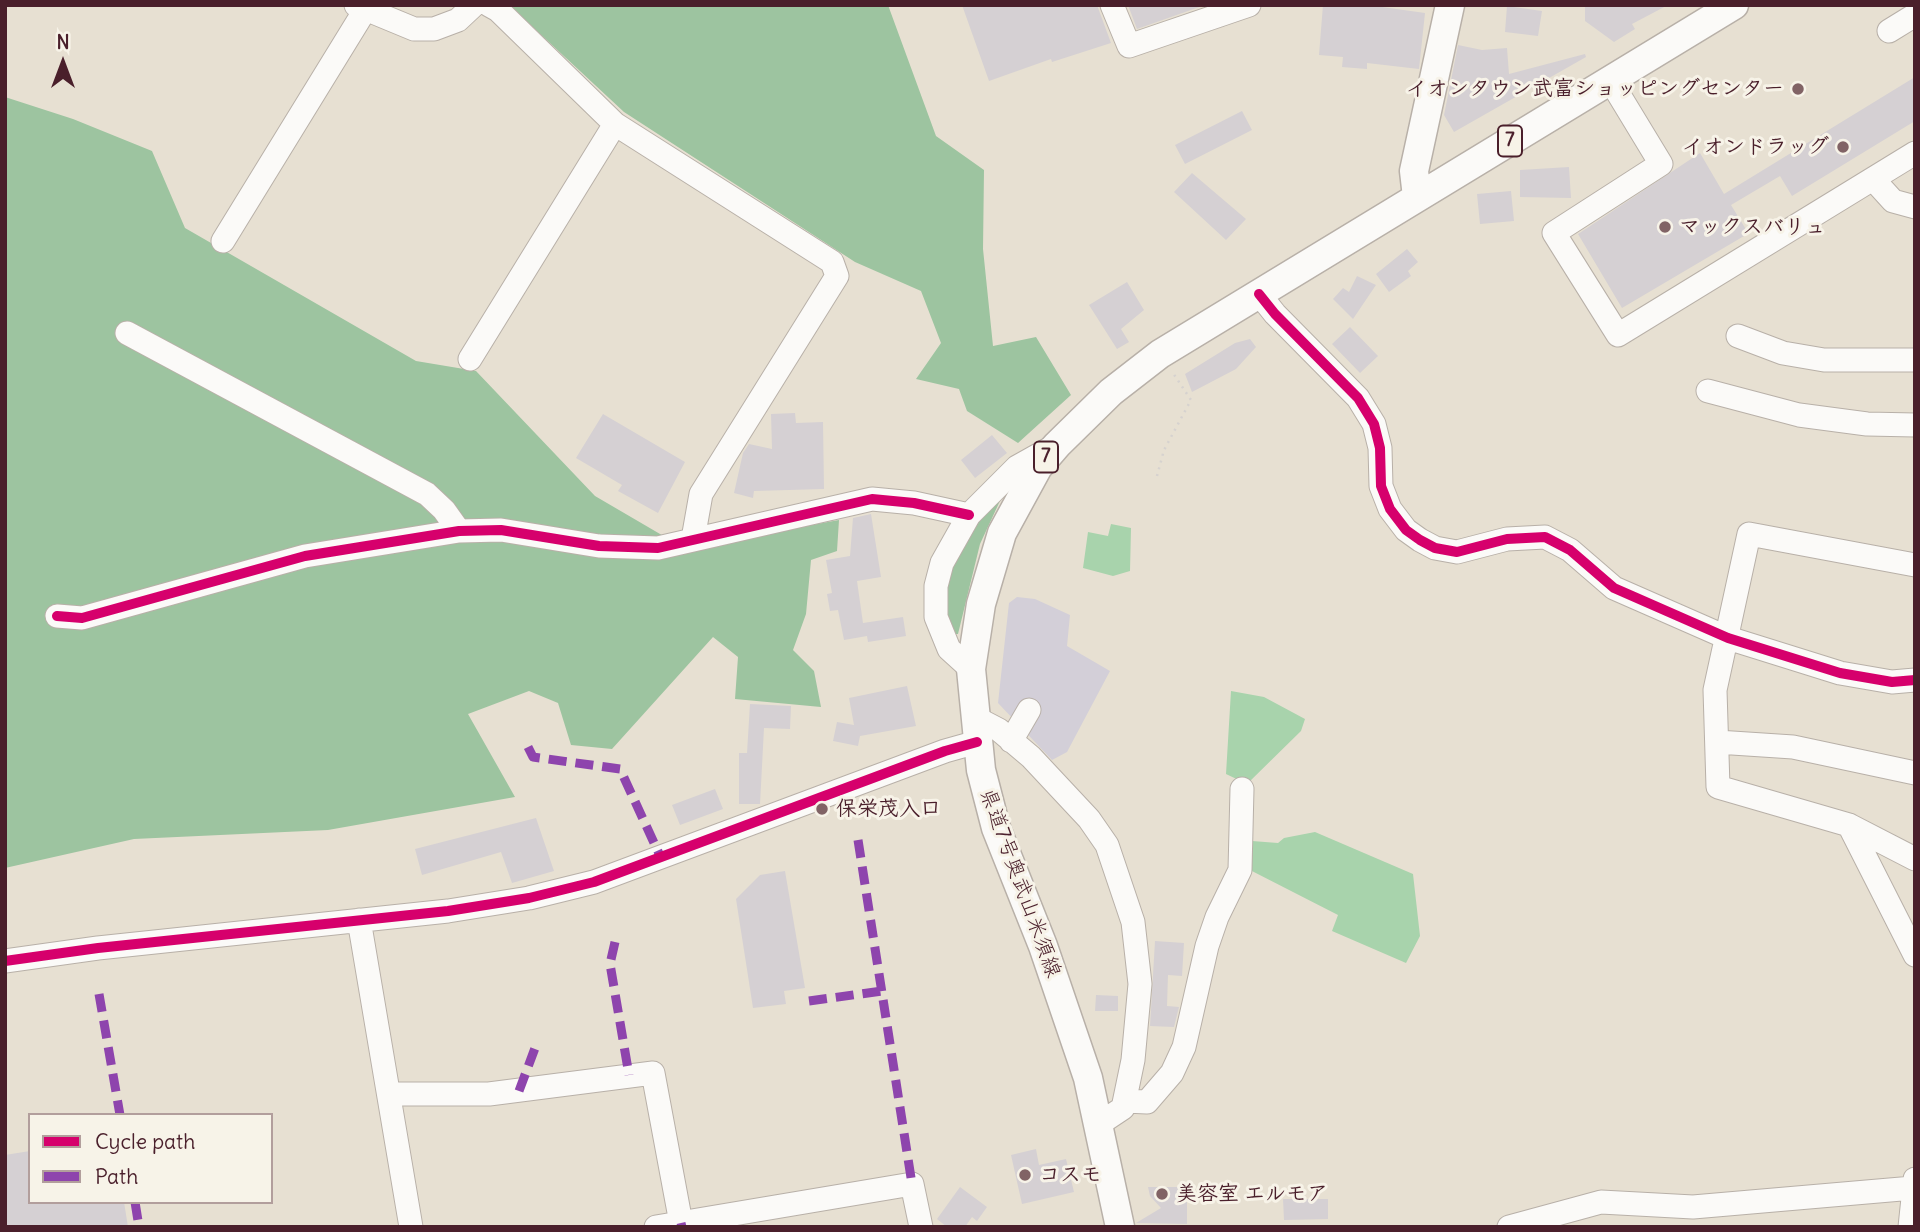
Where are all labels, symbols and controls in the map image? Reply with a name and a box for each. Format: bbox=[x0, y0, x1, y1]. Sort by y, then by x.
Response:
north arrow bbox=[28, 28, 98, 98]
text: N bbox=[56, 30, 70, 54]
place label: イオンタウン武富ショッピングセンター bbox=[1406, 76, 1784, 102]
marker: イオンタウン武富ショッピングセンター bbox=[1790, 81, 1806, 97]
road number: 7 bbox=[1498, 125, 1522, 156]
place label: イオンドラッグ bbox=[1682, 134, 1829, 160]
marker: イオンドラッグ bbox=[1835, 139, 1851, 155]
place label: マックスバリュ bbox=[1679, 214, 1826, 240]
marker: マックスバリュ bbox=[1657, 219, 1673, 235]
road number: 7 bbox=[1034, 442, 1058, 472]
street label: 県道7号奥武山米須線 bbox=[974, 785, 1066, 981]
place label: 保栄茂入口 bbox=[836, 796, 941, 822]
marker: 保栄茂入口 bbox=[814, 801, 830, 817]
legend bbox=[28, 1113, 273, 1204]
text: Cycle path bbox=[95, 1128, 195, 1155]
place label: コスモ bbox=[1039, 1162, 1102, 1188]
text: Path bbox=[95, 1163, 138, 1190]
marker: コスモ bbox=[1017, 1167, 1033, 1183]
place label: 美容室 エルモア bbox=[1176, 1181, 1328, 1207]
marker: 美容室 エルモア bbox=[1154, 1186, 1170, 1202]

